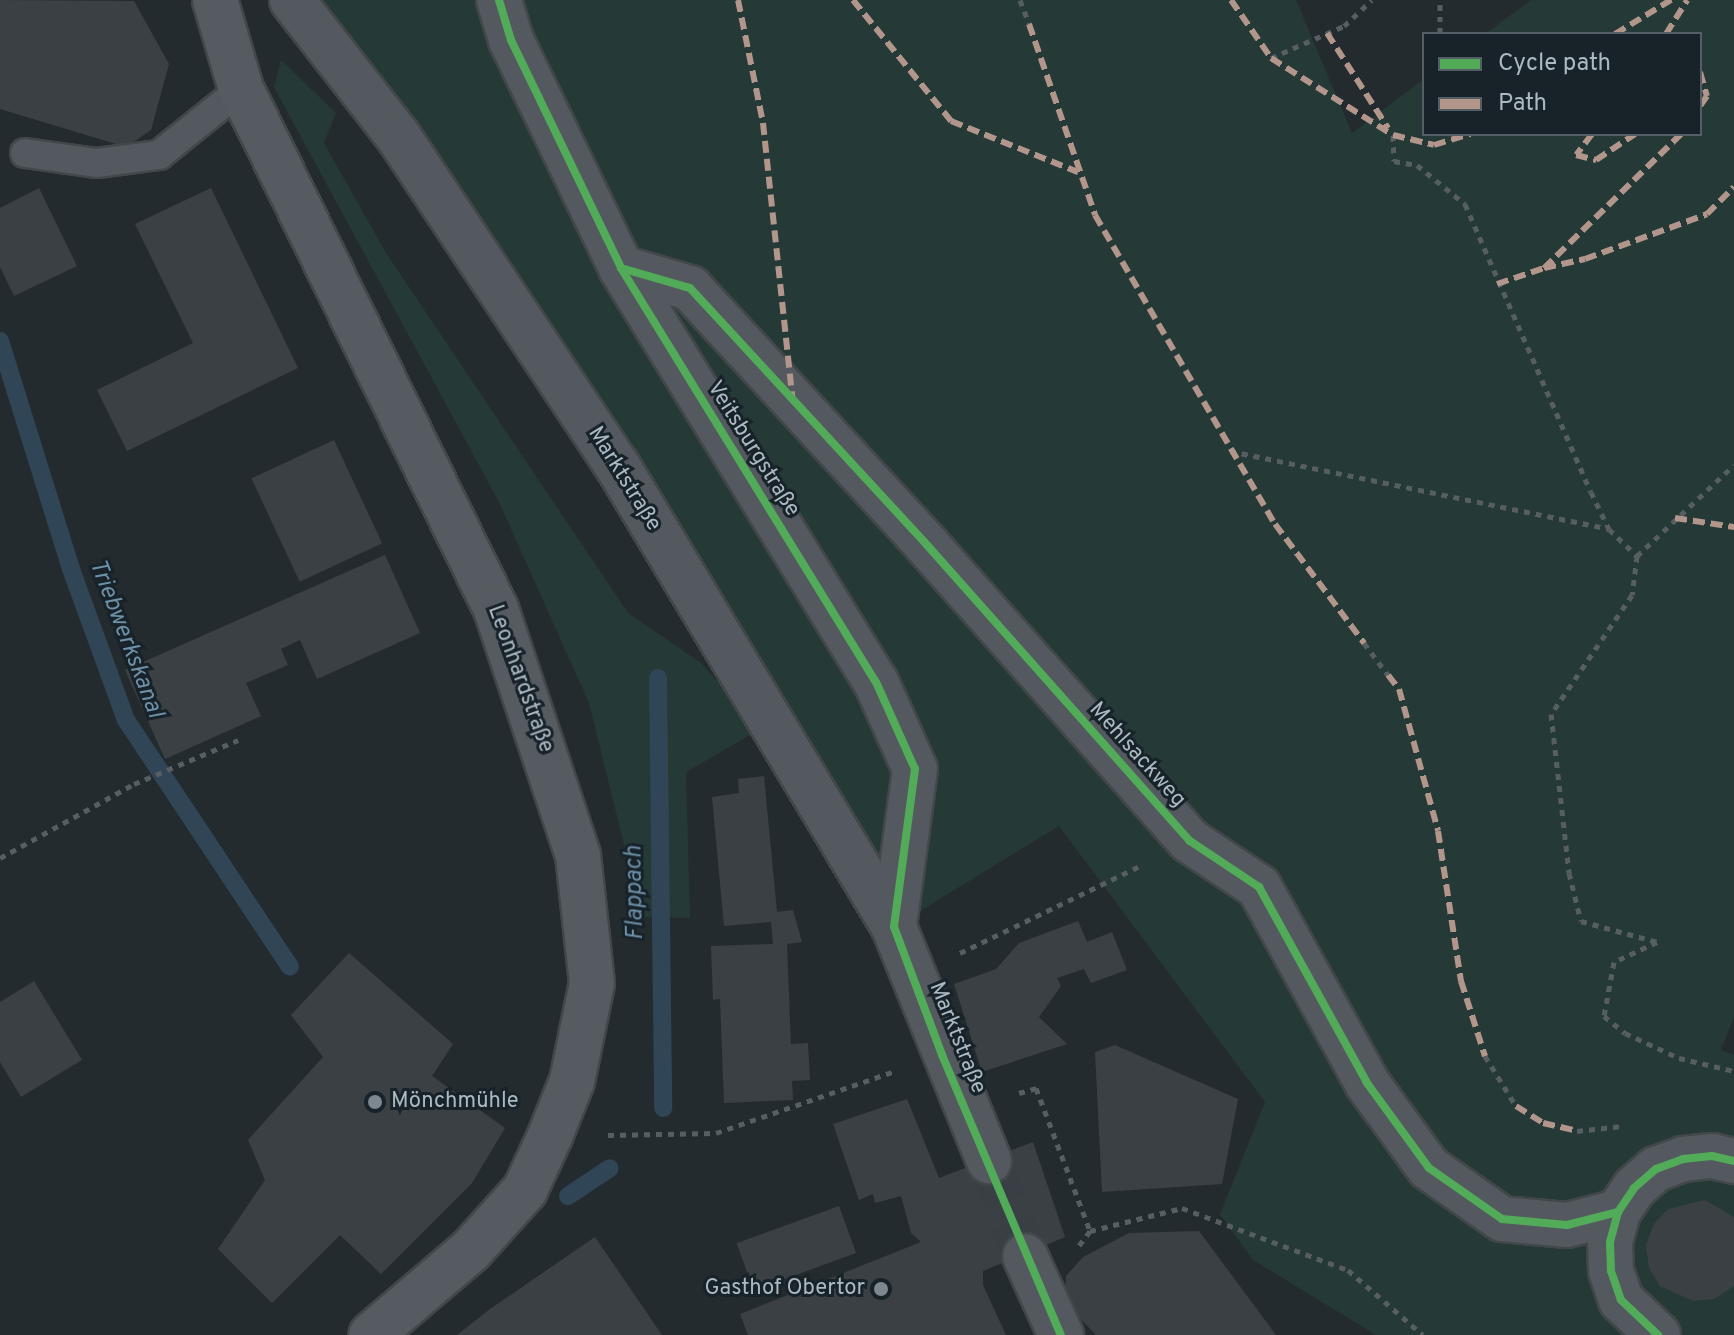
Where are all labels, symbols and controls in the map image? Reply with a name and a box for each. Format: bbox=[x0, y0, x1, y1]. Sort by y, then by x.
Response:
legend bbox=[1422, 32, 1702, 136]
text: Cycle path bbox=[1498, 49, 1611, 79]
text: Path bbox=[1498, 89, 1547, 119]
street label: Veitsburgstraße bbox=[701, 376, 805, 522]
street label: Marktstraße bbox=[582, 422, 666, 536]
water label: Triebwerkskanal bbox=[82, 556, 168, 722]
street label: Leonhardstraße bbox=[481, 602, 559, 756]
street label: Mehlsackweg bbox=[1083, 697, 1191, 813]
water label: Flappach bbox=[621, 845, 651, 941]
street label: Marktstraße bbox=[923, 978, 991, 1098]
place label: Mönchmühle bbox=[391, 1089, 519, 1115]
marker: Mönchmühle bbox=[366, 1093, 384, 1111]
place label: Gasthof Obertor bbox=[704, 1276, 865, 1302]
marker: Gasthof Obertor bbox=[872, 1280, 890, 1298]

